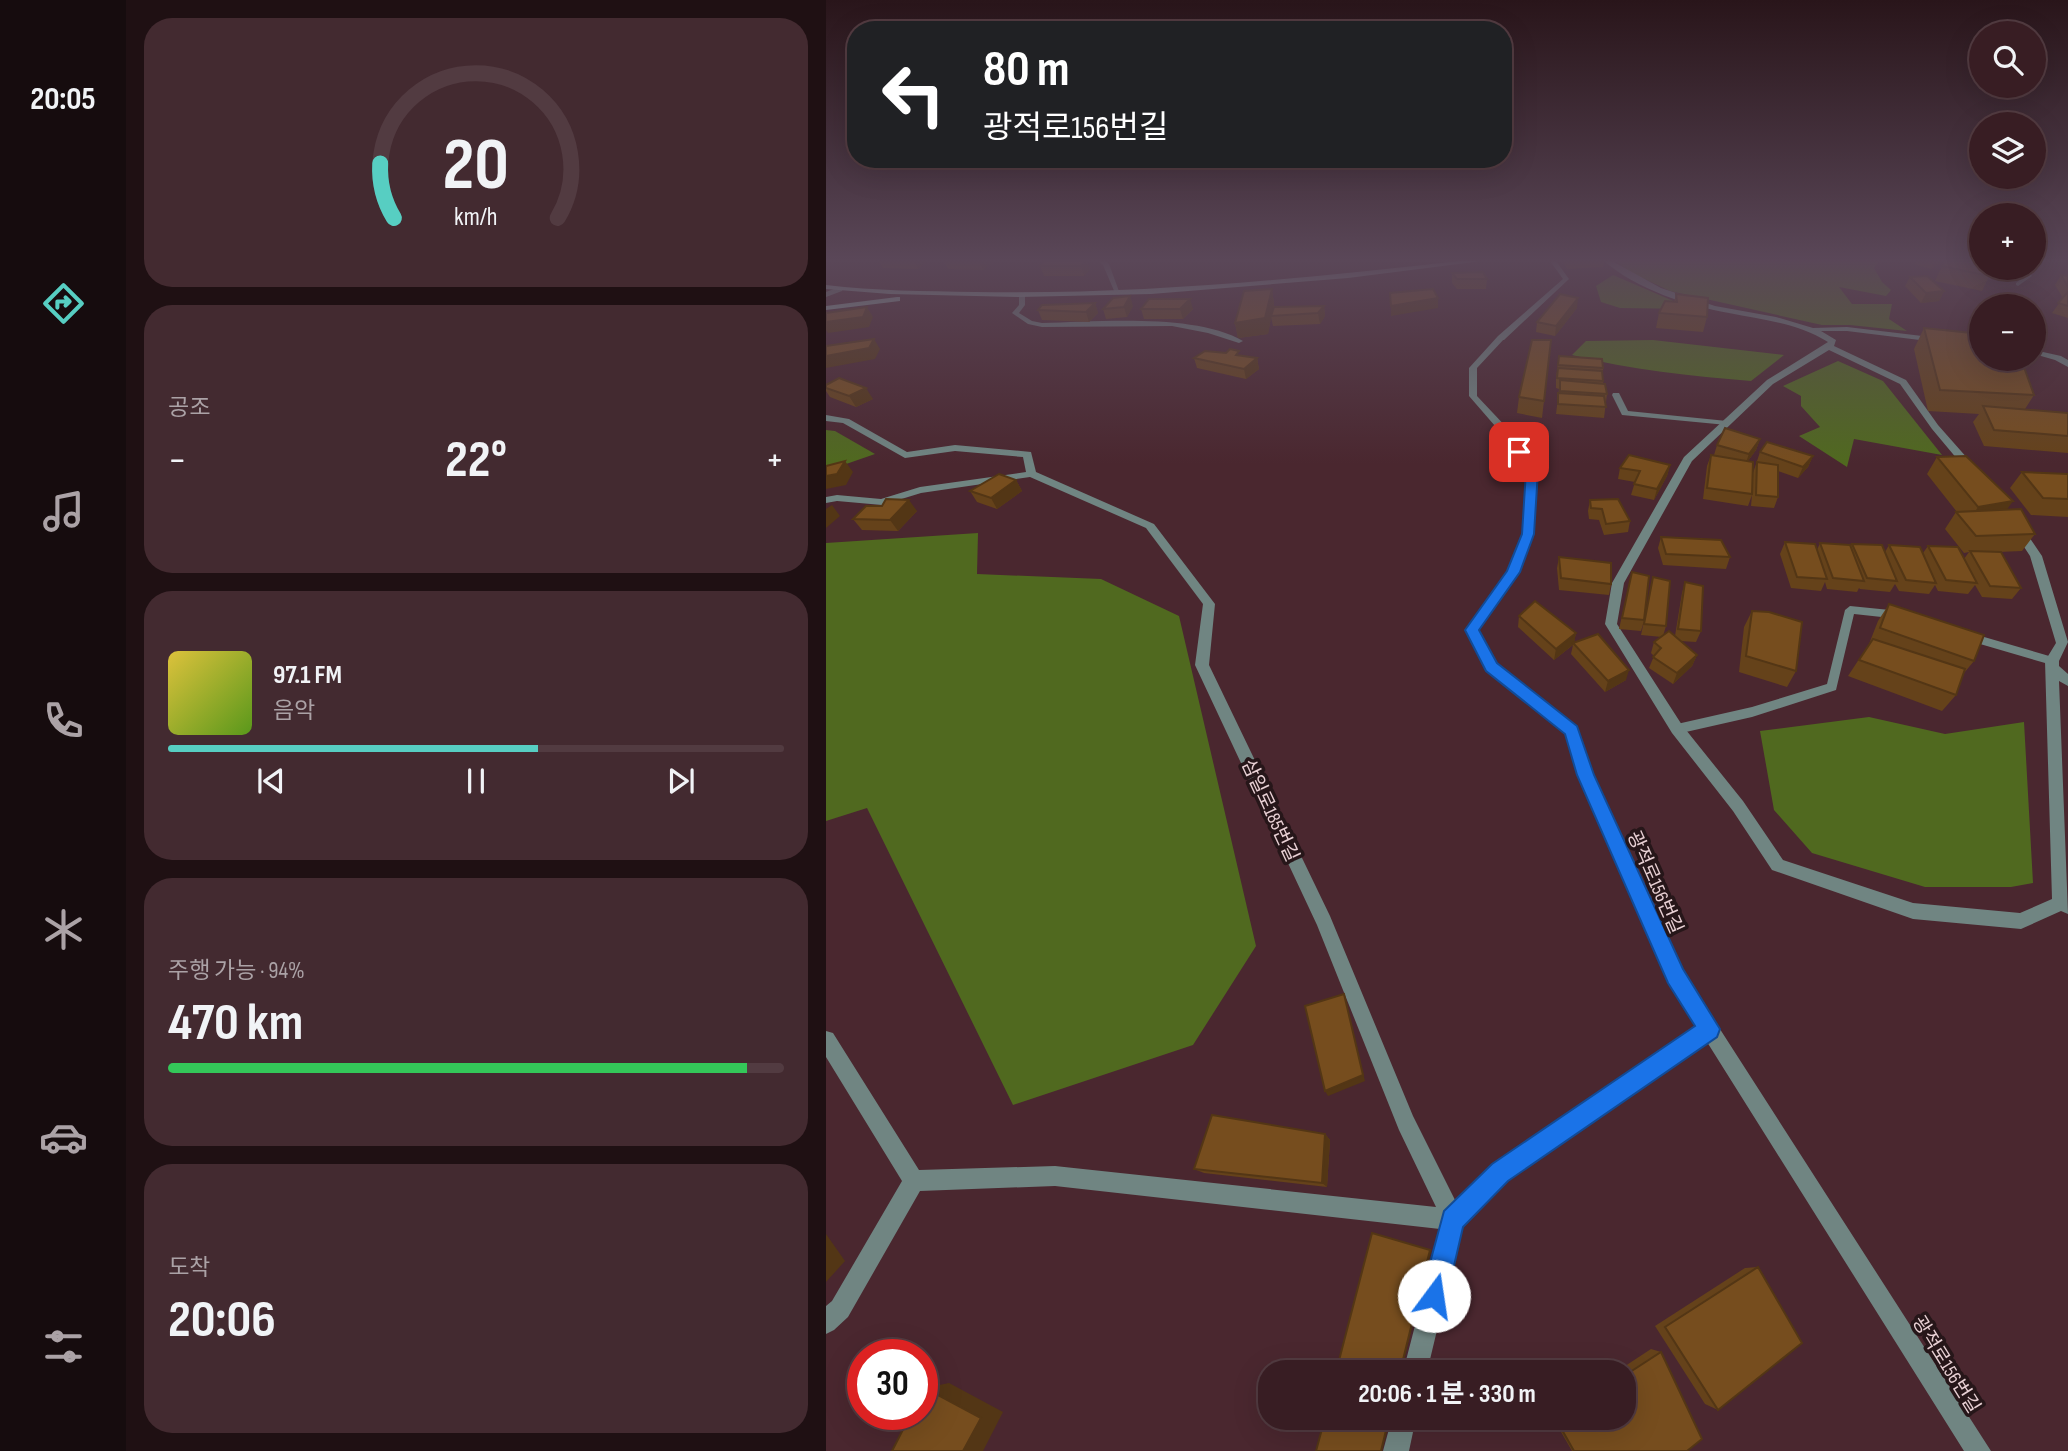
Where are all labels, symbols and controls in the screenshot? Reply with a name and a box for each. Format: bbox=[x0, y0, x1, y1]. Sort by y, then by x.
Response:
map controls bbox=[1969, 21, 2046, 371]
button: search bbox=[1969, 21, 2046, 98]
text: 80 m bbox=[983, 41, 1070, 100]
icon: left bbox=[868, 49, 959, 140]
text: 20:05 bbox=[30, 80, 96, 119]
text: 광적로156번길 bbox=[983, 109, 1168, 148]
button: layers bbox=[1969, 112, 2046, 189]
text: 20 bbox=[443, 123, 509, 211]
text: km/h bbox=[454, 202, 498, 233]
button: + bbox=[1969, 203, 2046, 280]
icon: directions bbox=[39, 279, 88, 328]
button: − bbox=[1969, 294, 2046, 371]
text: 공조 bbox=[168, 394, 210, 422]
pin bbox=[1489, 422, 1549, 482]
text: 22° bbox=[445, 429, 507, 492]
icon: arrive bbox=[1500, 433, 1538, 471]
text: − bbox=[168, 438, 187, 483]
text: + bbox=[765, 438, 784, 483]
icon: music bbox=[39, 487, 88, 536]
text: 97.1 FM bbox=[273, 660, 342, 691]
icon: phone bbox=[39, 696, 88, 745]
text: 음악 bbox=[273, 697, 315, 725]
street label: 삼일로185번길 bbox=[1236, 756, 1303, 865]
icon: previous bbox=[252, 762, 290, 800]
icon: pause bbox=[457, 762, 495, 800]
icon: next bbox=[662, 762, 700, 800]
street label: 광적로156번길 bbox=[1622, 828, 1688, 938]
icon: climate bbox=[39, 905, 88, 954]
text: 주행 가능 · 94% bbox=[168, 957, 305, 985]
text: 470 km bbox=[168, 992, 303, 1055]
icon: car bbox=[39, 1113, 88, 1162]
text: 도착 bbox=[168, 1254, 210, 1282]
position arrow bbox=[1397, 1259, 1471, 1333]
text: 20:06 bbox=[168, 1289, 276, 1352]
street label: 광적로156번길 bbox=[1907, 1312, 1985, 1418]
icon: filters bbox=[39, 1322, 88, 1371]
speed limit sign: 30 bbox=[847, 1339, 938, 1430]
text: 20:06 · 1 분 · 330 m bbox=[1358, 1379, 1536, 1410]

